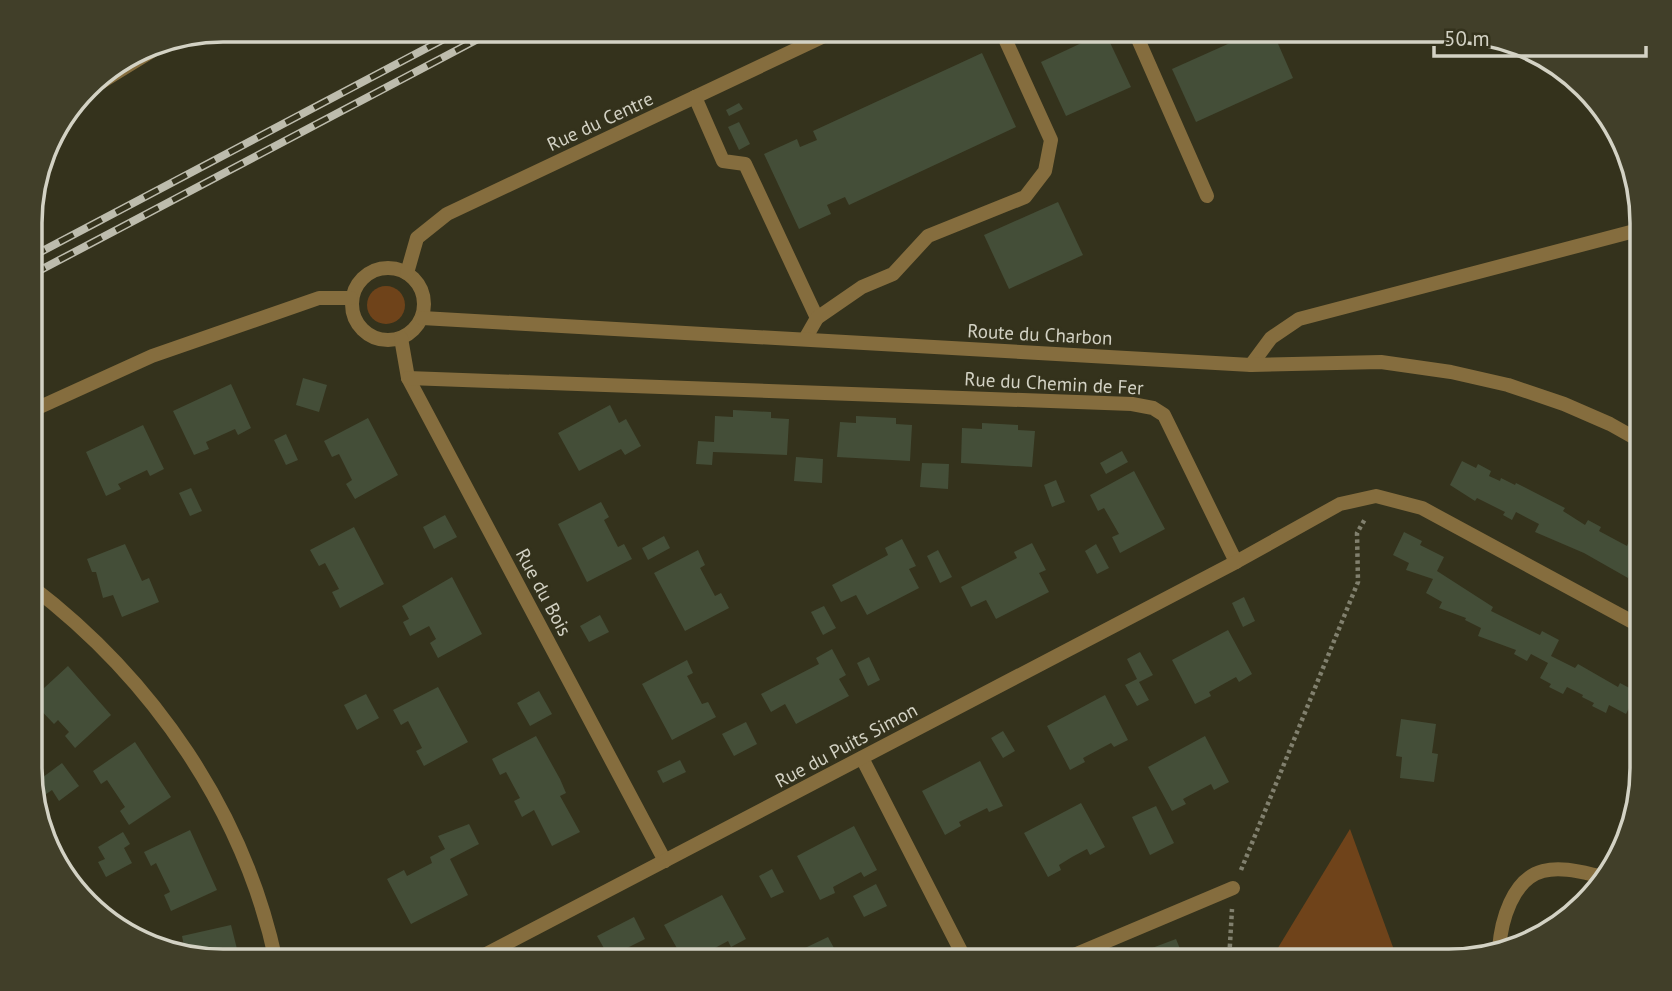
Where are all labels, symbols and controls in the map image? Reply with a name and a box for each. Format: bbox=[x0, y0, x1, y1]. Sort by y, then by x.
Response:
scale bar bbox=[1434, 14, 1646, 58]
text: 50 m bbox=[1444, 25, 1490, 52]
street label: Rue du Centre bbox=[543, 86, 657, 156]
street label: Route du Charbon bbox=[967, 318, 1113, 350]
street label: Rue du Chemin de Fer bbox=[964, 366, 1145, 400]
street label: Rue du Bois bbox=[511, 544, 577, 640]
street label: Rue du Puits Simon bbox=[771, 697, 921, 793]

